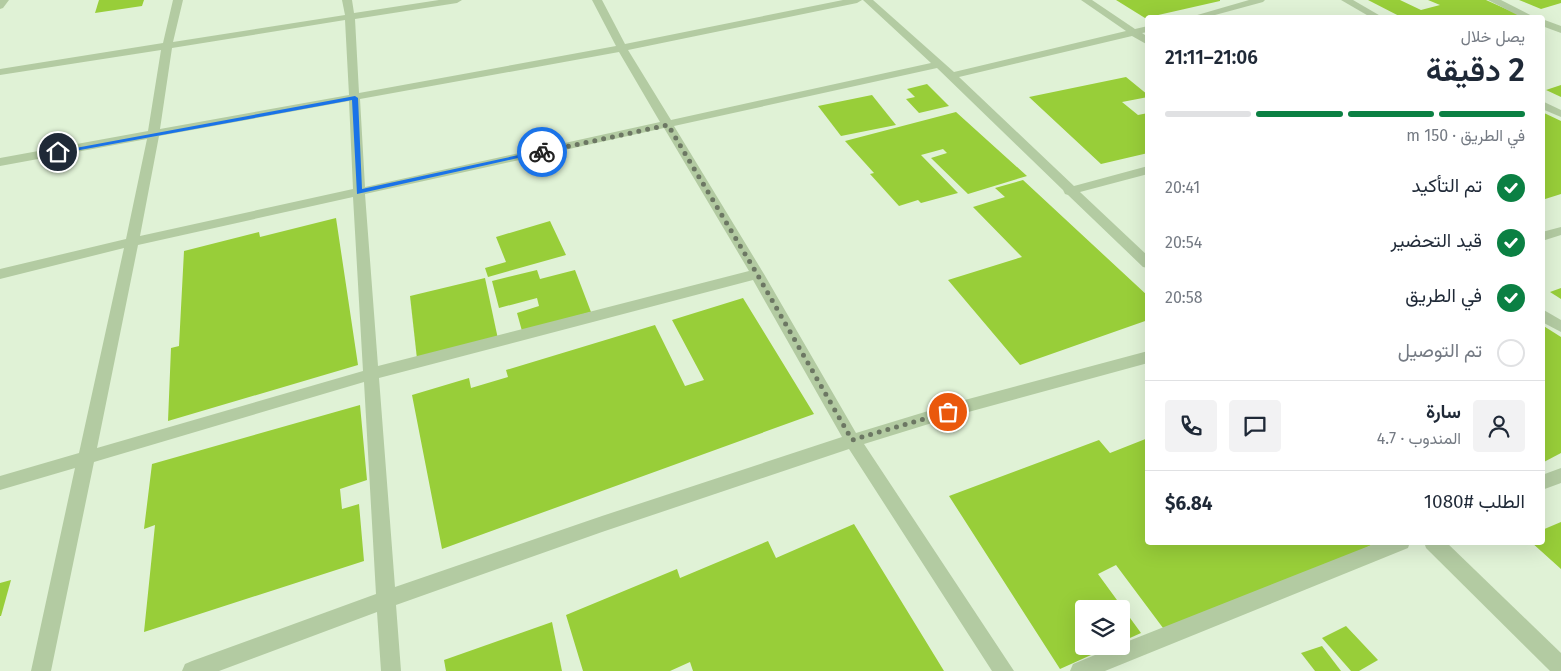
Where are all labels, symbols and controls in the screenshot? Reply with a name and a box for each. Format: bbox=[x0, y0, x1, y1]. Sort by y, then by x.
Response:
text: يصل خلال bbox=[1461, 27, 1525, 46]
text: 21:06–21:11 bbox=[1165, 46, 1258, 69]
text: 2 دقيقة bbox=[1426, 51, 1525, 89]
text: في الطريق · 150 m bbox=[1406, 126, 1525, 145]
courier bbox=[517, 127, 567, 177]
pin bbox=[37, 131, 79, 173]
icon: home bbox=[44, 138, 72, 166]
icon: bike bbox=[528, 138, 556, 166]
text: تم التأكيد bbox=[1412, 174, 1482, 197]
icon: check bbox=[1497, 174, 1525, 202]
text: 20:41 bbox=[1165, 178, 1200, 197]
text: قيد التحضير bbox=[1390, 229, 1482, 252]
icon: check bbox=[1497, 229, 1525, 257]
text: 20:54 bbox=[1165, 233, 1202, 252]
text: في الطريق bbox=[1405, 284, 1482, 307]
icon: check bbox=[1497, 284, 1525, 312]
text: 20:58 bbox=[1165, 288, 1203, 307]
text: تم التوصيل bbox=[1398, 339, 1482, 362]
pin bbox=[927, 391, 969, 433]
icon: bag bbox=[934, 398, 962, 426]
button: phone bbox=[1165, 400, 1217, 452]
button: chat bbox=[1229, 400, 1281, 452]
text: سارة bbox=[1426, 400, 1461, 423]
button: person bbox=[1473, 400, 1525, 452]
text: المندوب · 4.7 bbox=[1377, 429, 1461, 448]
text: الطلب #1080 bbox=[1424, 490, 1525, 513]
text: $6.84 bbox=[1165, 492, 1212, 515]
map controls bbox=[1075, 600, 1130, 655]
button: layers bbox=[1075, 600, 1130, 655]

